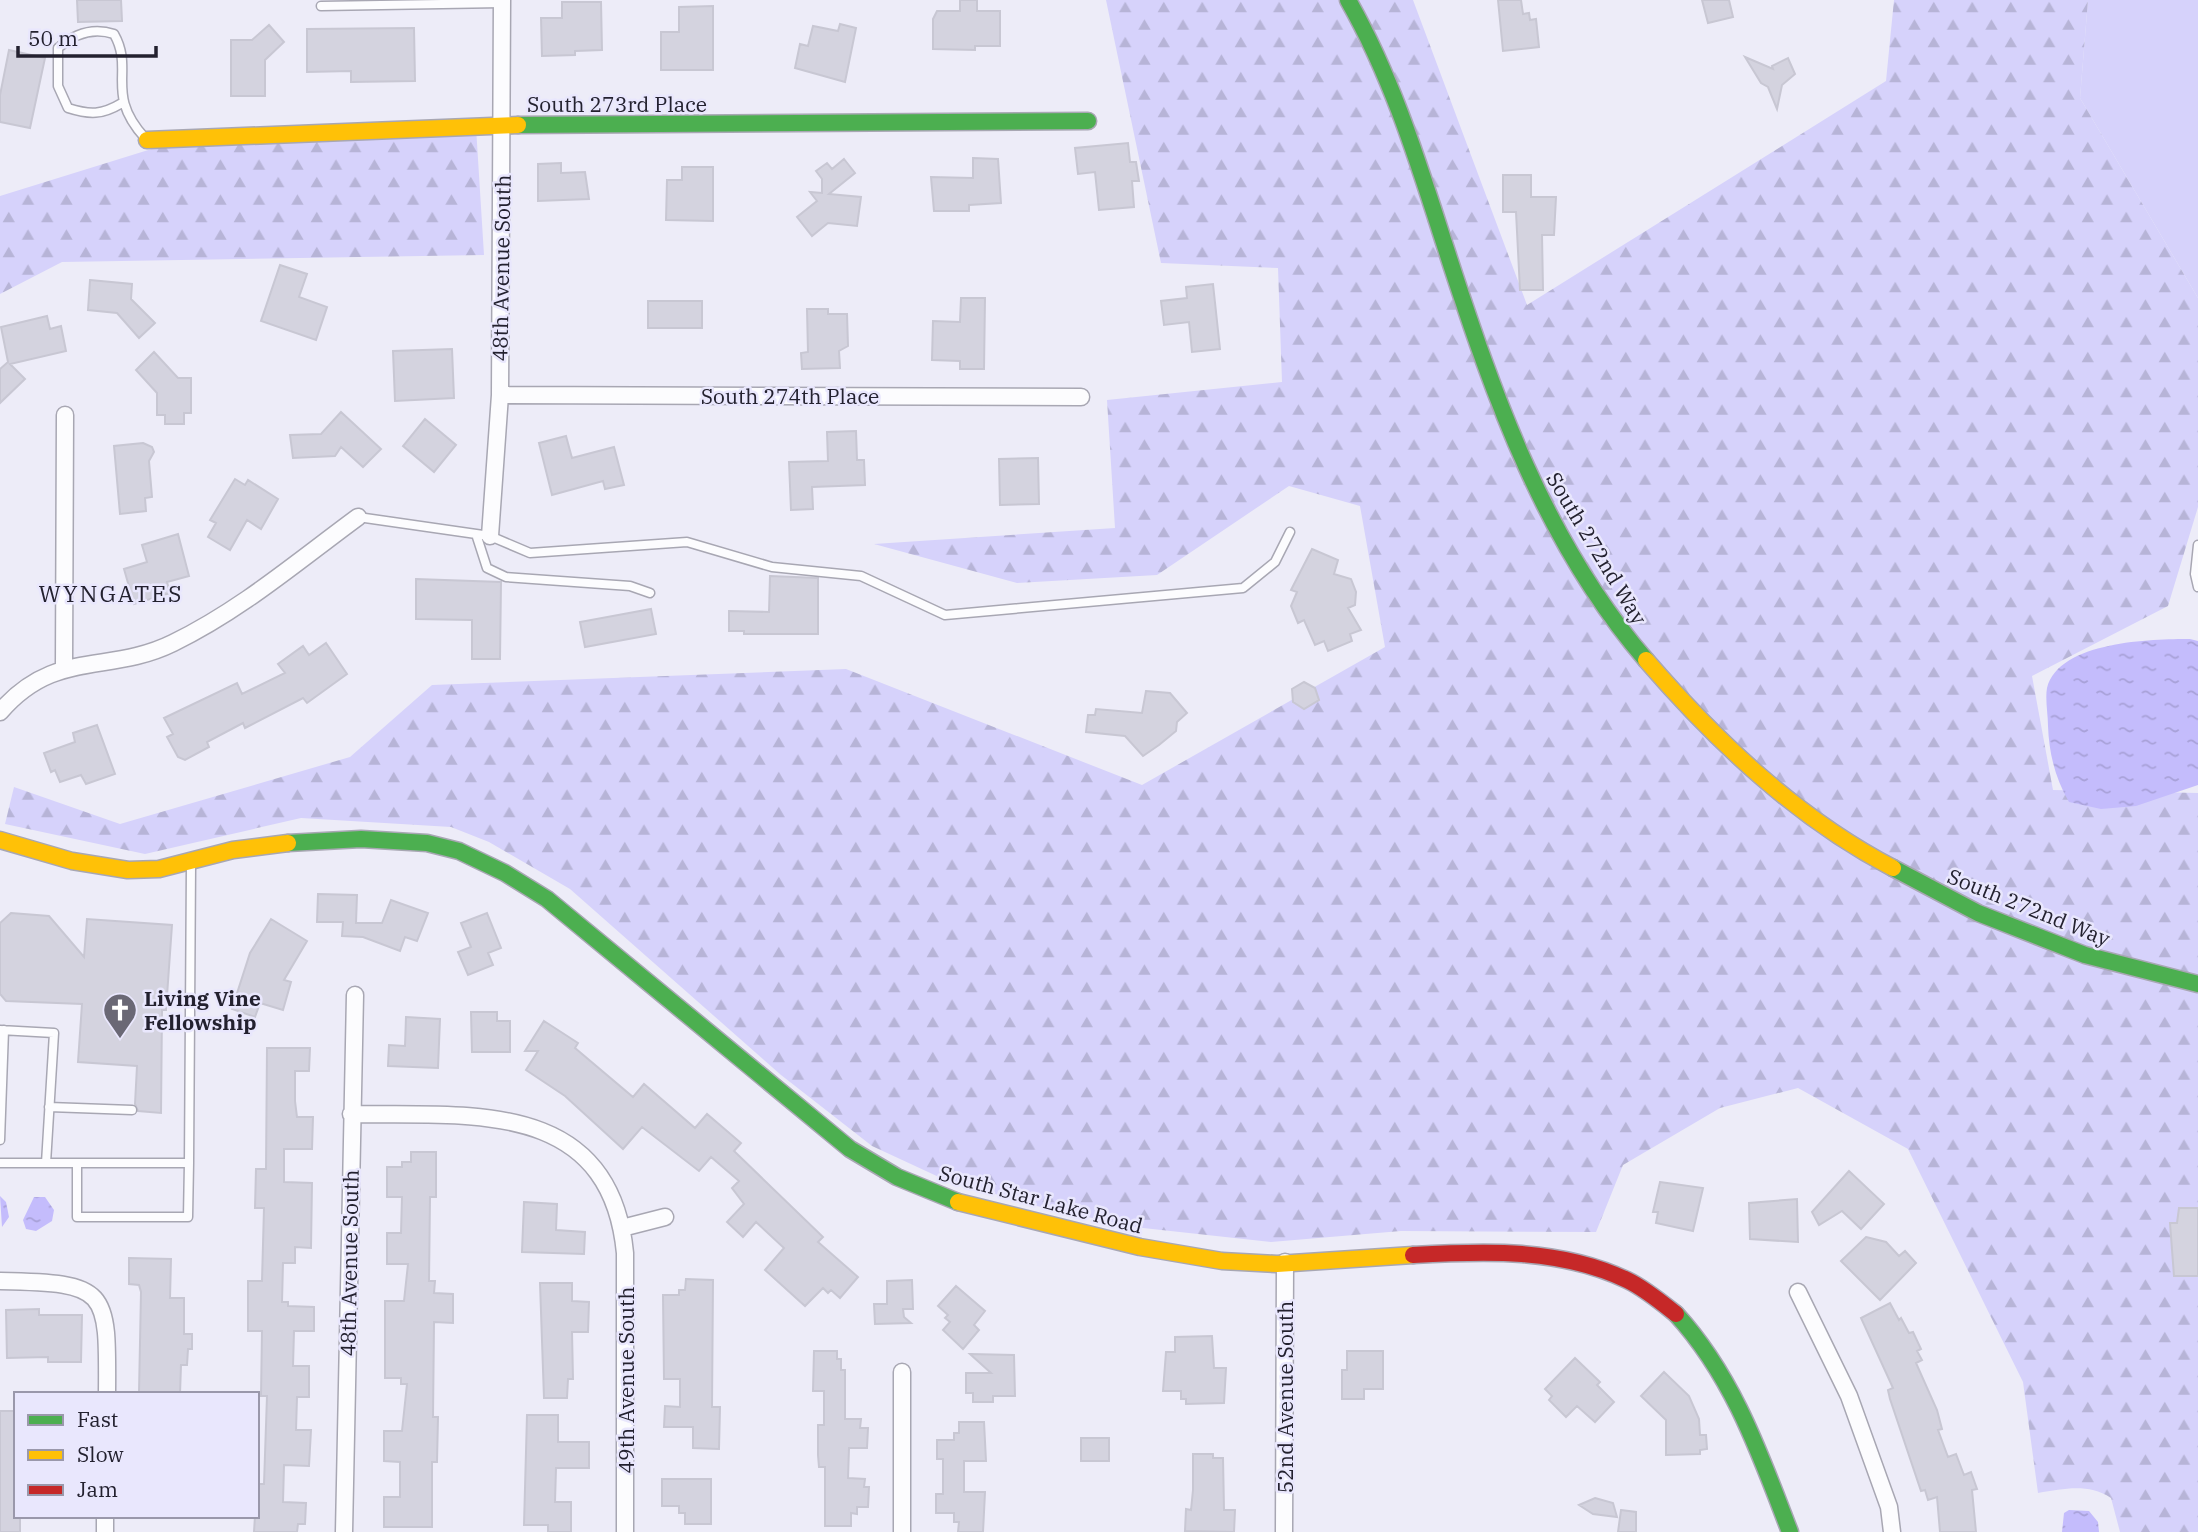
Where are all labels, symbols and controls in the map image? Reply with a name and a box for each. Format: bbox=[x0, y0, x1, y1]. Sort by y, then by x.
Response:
scale bar bbox=[18, 14, 156, 58]
text: 50 m bbox=[28, 24, 78, 52]
street label: South 273rd Place bbox=[527, 90, 707, 118]
street label: 48th Avenue South bbox=[485, 174, 517, 362]
street label: South 274th Place bbox=[701, 382, 879, 410]
street label: South 272nd Way bbox=[1540, 467, 1654, 630]
district label: WYNGATES bbox=[38, 578, 184, 608]
street label: South 272nd Way bbox=[1944, 862, 2115, 953]
place label: Living Vine Fellowship bbox=[144, 984, 261, 1036]
church icon: Living Vine Fellowship bbox=[101, 991, 139, 1040]
street label: South Star Lake Road bbox=[936, 1158, 1146, 1240]
street label: 48th Avenue South bbox=[333, 1169, 365, 1357]
street label: 49th Avenue South bbox=[612, 1287, 640, 1473]
street label: 52nd Avenue South bbox=[1271, 1301, 1299, 1493]
legend bbox=[14, 1392, 259, 1518]
text: Fast bbox=[77, 1405, 118, 1433]
text: Slow bbox=[77, 1440, 124, 1468]
text: Jam bbox=[77, 1475, 118, 1503]

